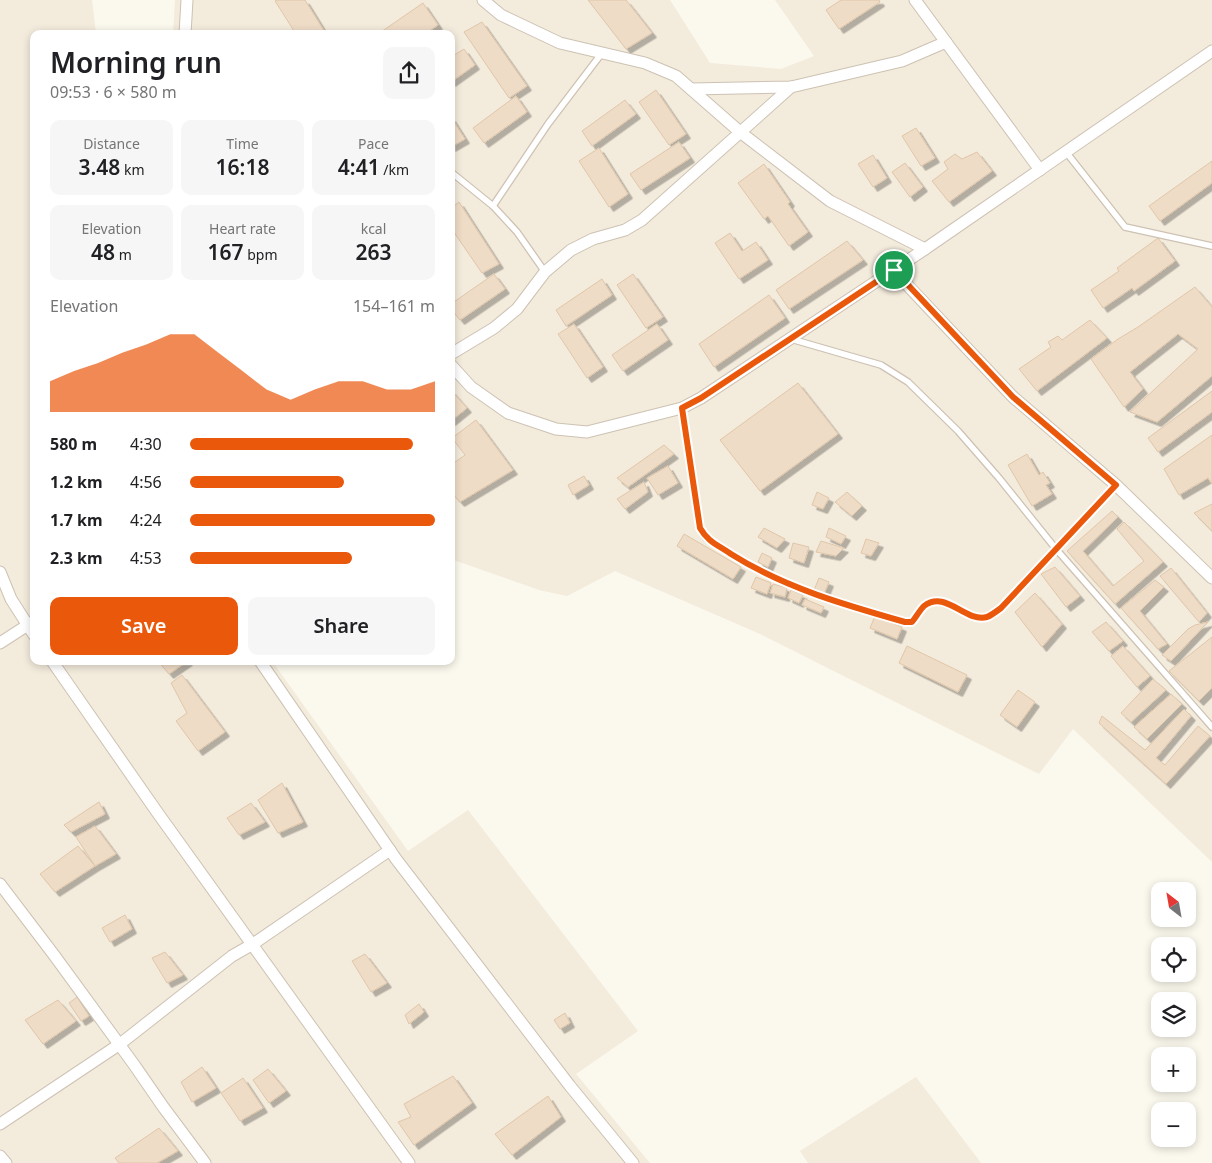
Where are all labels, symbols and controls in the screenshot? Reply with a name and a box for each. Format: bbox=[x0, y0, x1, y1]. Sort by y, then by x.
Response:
text: Morning run bbox=[50, 43, 222, 81]
button: share bbox=[383, 47, 435, 99]
text: 09:53 · 6 × 580 m bbox=[50, 81, 177, 103]
text: Distance bbox=[83, 134, 140, 153]
text: Time bbox=[226, 134, 259, 153]
text: Pace bbox=[358, 134, 389, 153]
text: 3.48 bbox=[78, 153, 120, 181]
text: 16:18 bbox=[216, 153, 269, 181]
text: 4:41 bbox=[338, 153, 380, 181]
text: km bbox=[120, 160, 145, 179]
text: /km bbox=[380, 160, 409, 179]
text: Elevation bbox=[82, 219, 141, 238]
text: Heart rate bbox=[209, 219, 276, 238]
text: kcal bbox=[361, 219, 386, 238]
text: 48 bbox=[91, 238, 115, 266]
text: 167 bbox=[208, 238, 244, 266]
text: 263 bbox=[355, 238, 392, 266]
text: m bbox=[115, 245, 132, 264]
text: bpm bbox=[244, 245, 278, 264]
pin bbox=[873, 249, 915, 291]
icon: arrive bbox=[880, 256, 908, 284]
text: Elevation bbox=[50, 295, 118, 317]
text: 154–161 m bbox=[353, 295, 435, 317]
text: 580 m bbox=[50, 433, 97, 455]
text: 4:30 bbox=[130, 433, 162, 455]
text: 1.2 km bbox=[50, 471, 102, 493]
text: 4:56 bbox=[130, 471, 162, 493]
text: 1.7 km bbox=[50, 509, 102, 531]
text: 4:24 bbox=[130, 509, 162, 531]
text: 2.3 km bbox=[50, 547, 102, 569]
text: 4:53 bbox=[130, 547, 162, 569]
button: Save bbox=[50, 597, 238, 655]
button: Share bbox=[248, 597, 435, 655]
north arrow bbox=[1151, 882, 1196, 928]
map controls bbox=[1151, 882, 1196, 1147]
button: locate bbox=[1151, 937, 1196, 982]
button: layers bbox=[1151, 992, 1196, 1037]
button: + bbox=[1151, 1047, 1196, 1092]
button: − bbox=[1151, 1102, 1196, 1147]

